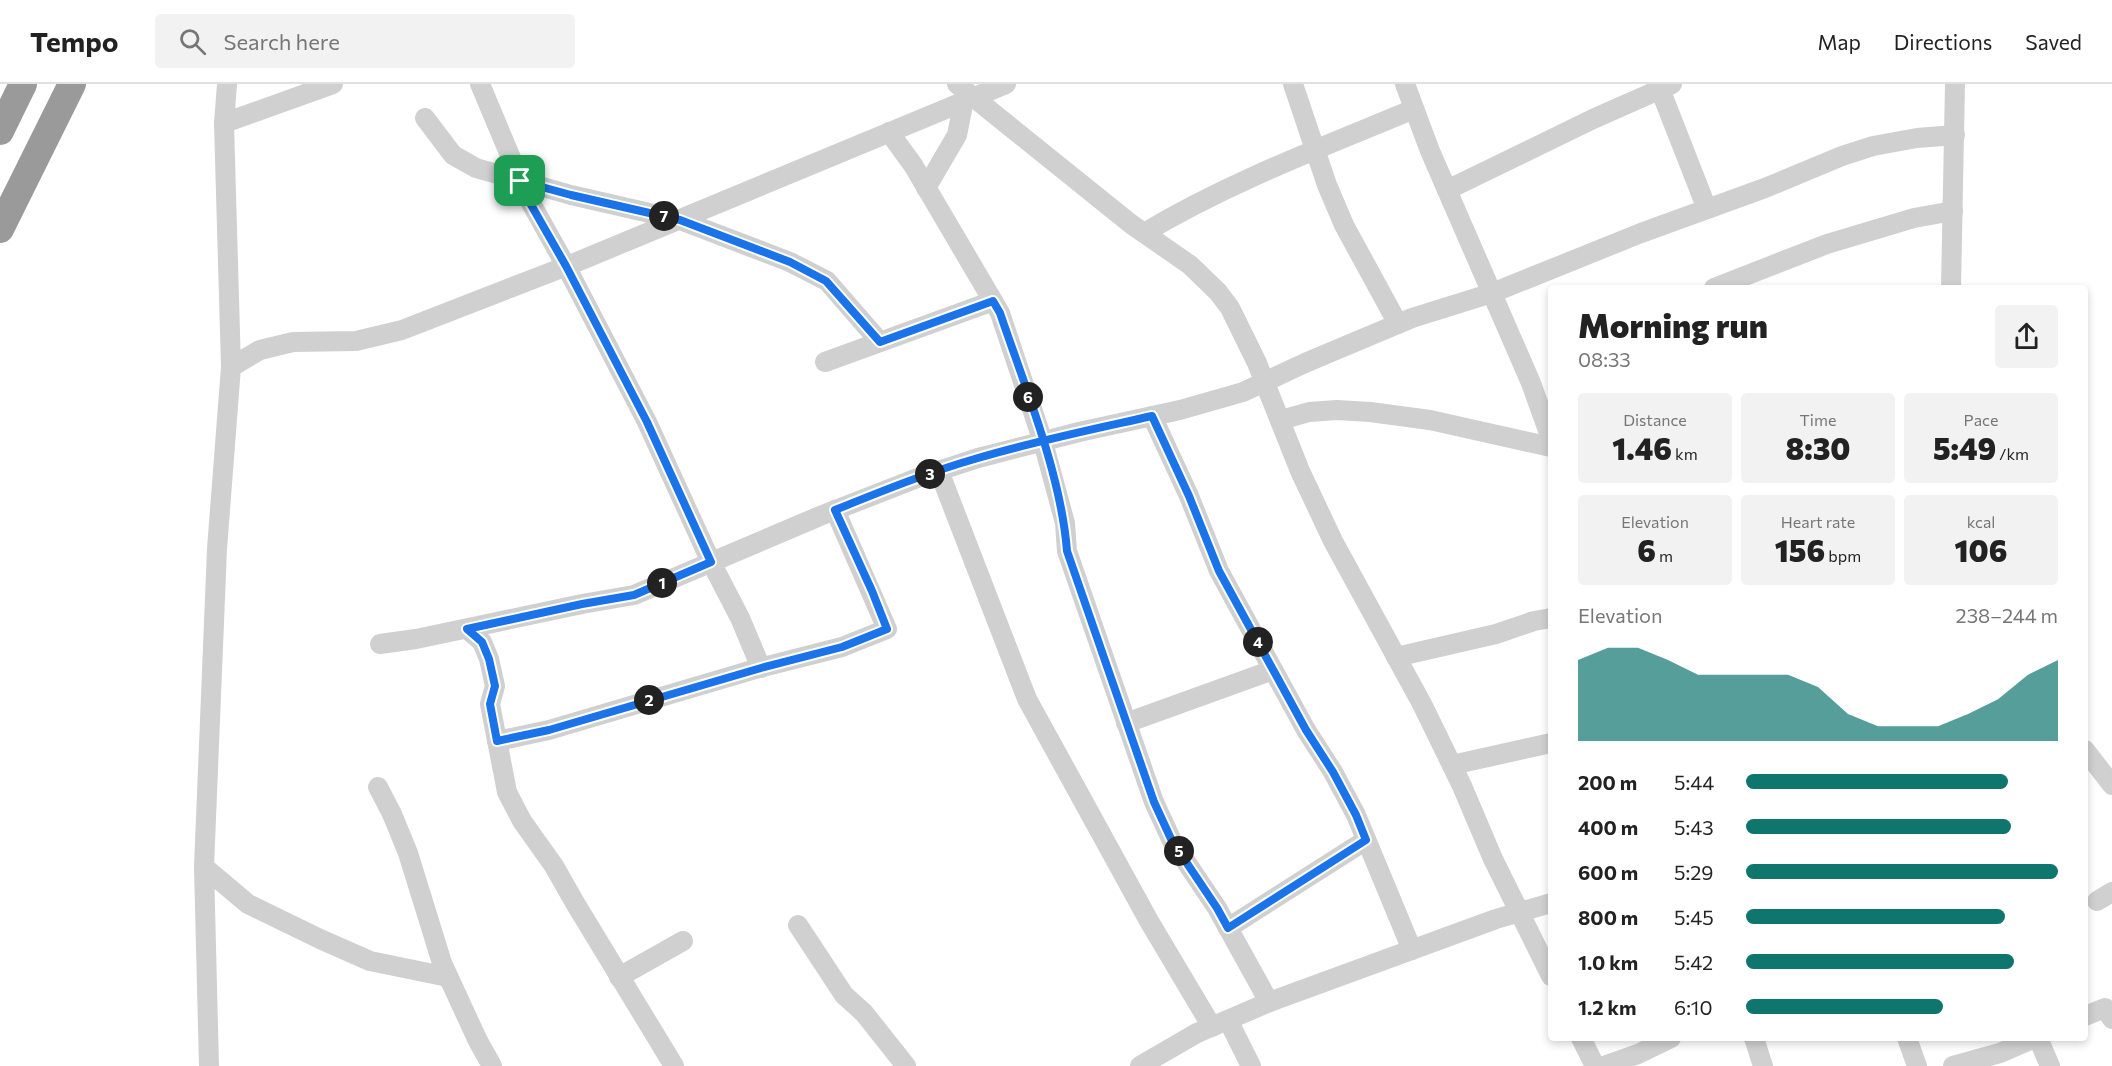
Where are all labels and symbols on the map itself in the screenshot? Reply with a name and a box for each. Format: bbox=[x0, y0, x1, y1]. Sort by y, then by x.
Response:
pin bbox=[494, 155, 545, 206]
pin: 7 bbox=[649, 201, 679, 231]
pin: 6 bbox=[1013, 382, 1043, 412]
pin: 3 bbox=[915, 459, 945, 489]
pin: 1 bbox=[647, 568, 677, 598]
pin: 4 bbox=[1243, 627, 1273, 657]
pin: 2 bbox=[634, 685, 664, 715]
pin: 5 bbox=[1164, 836, 1194, 866]

